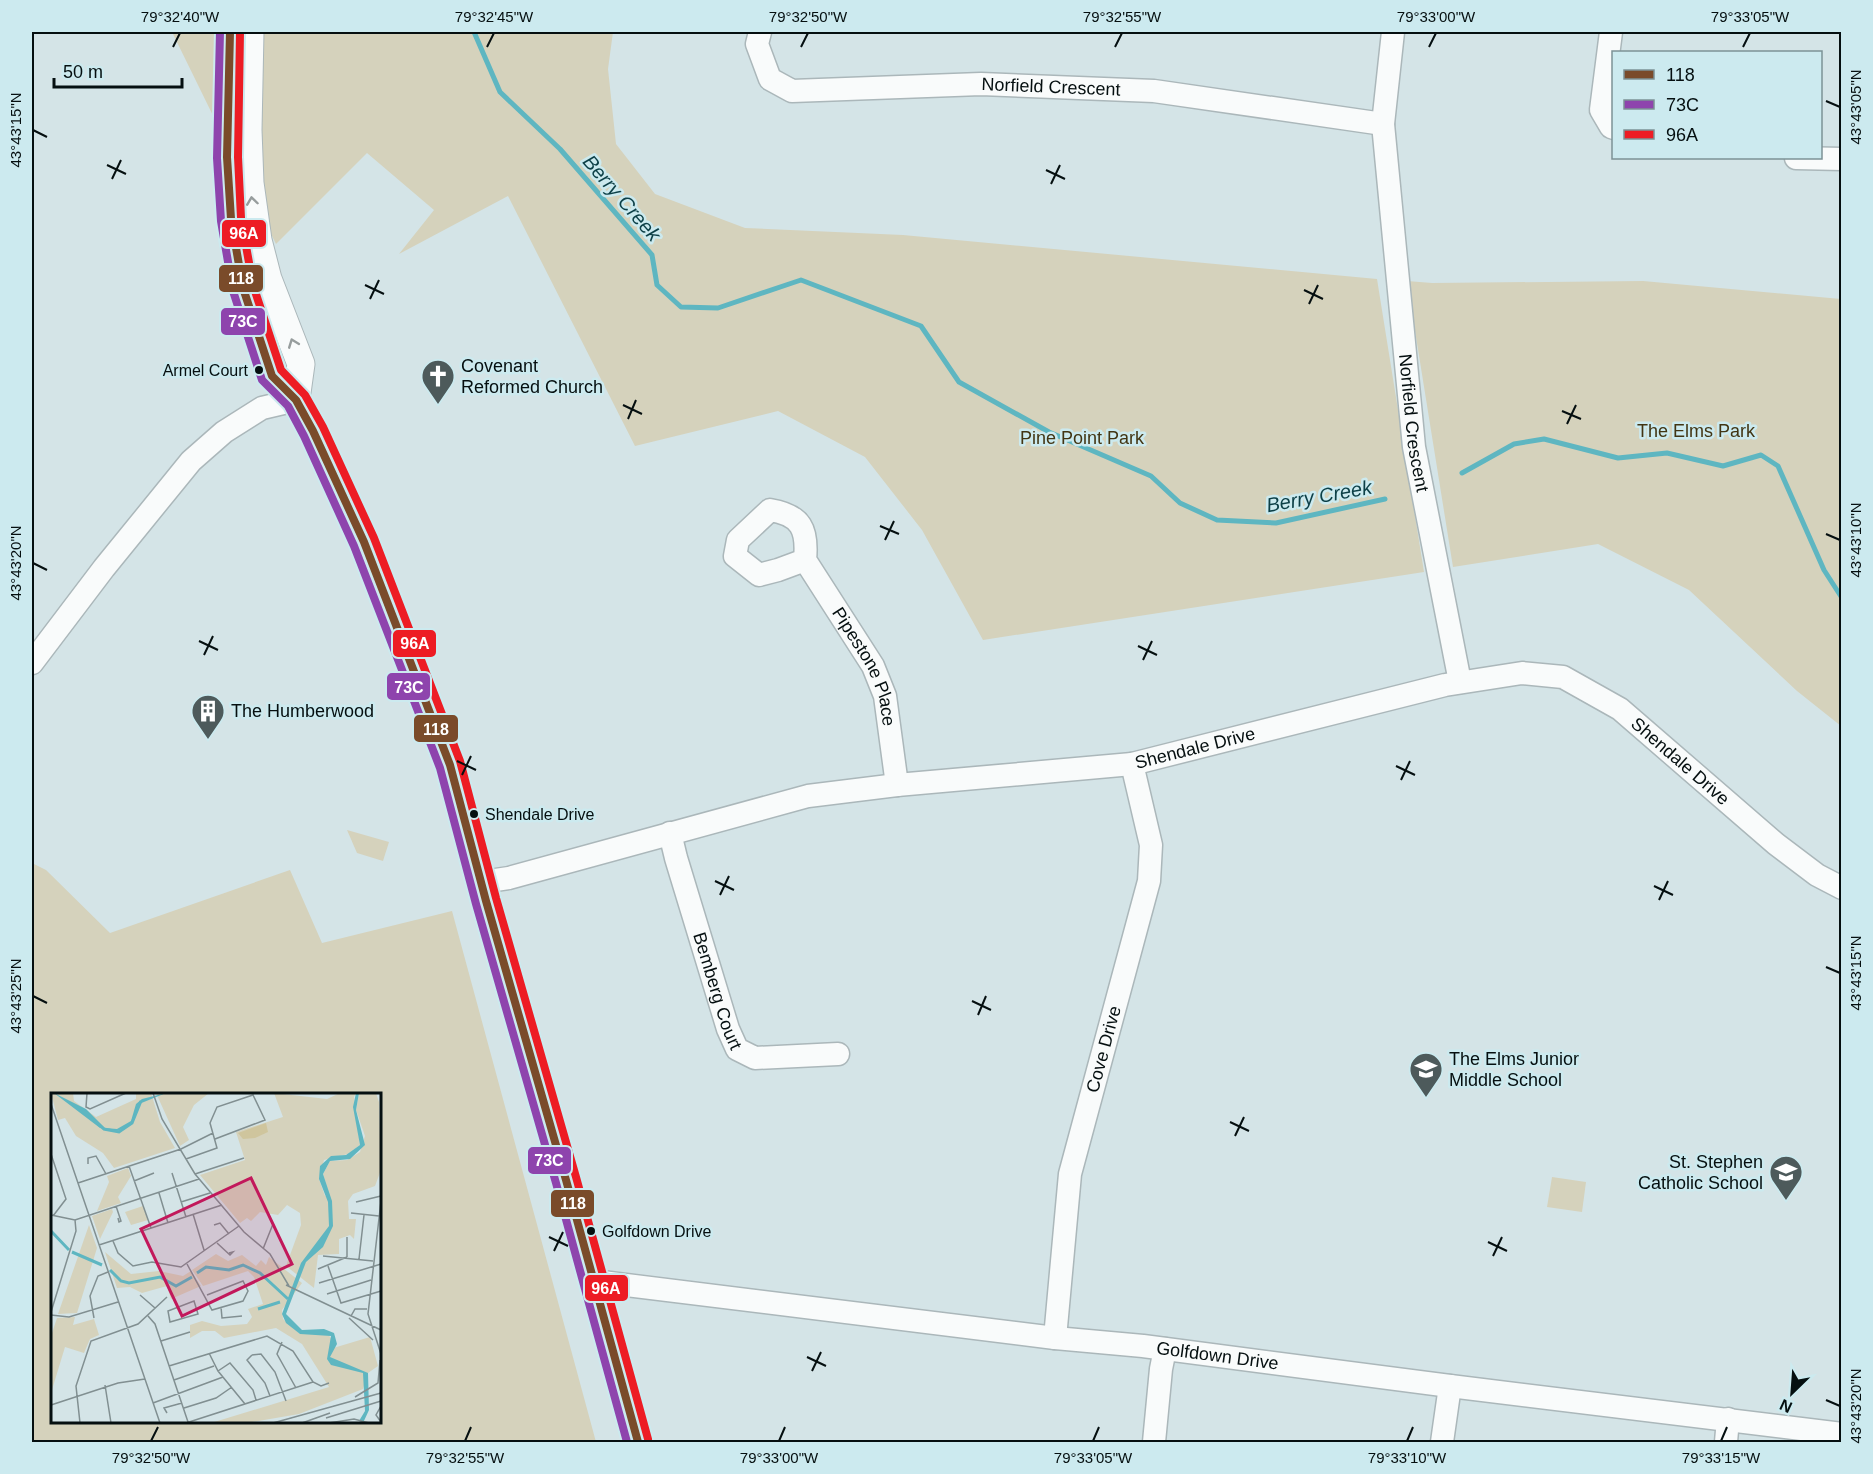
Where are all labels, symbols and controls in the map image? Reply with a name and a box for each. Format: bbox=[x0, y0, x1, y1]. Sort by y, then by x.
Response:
text: 79°32'40"W bbox=[141, 8, 220, 25]
text: 79°32'45"W bbox=[455, 8, 534, 25]
text: 79°32'50"W bbox=[769, 8, 848, 25]
text: 79°32'55"W bbox=[1083, 8, 1162, 25]
text: 79°33'00"W bbox=[1397, 8, 1476, 25]
text: 79°33'05"W bbox=[1711, 8, 1790, 25]
scale bar bbox=[54, 51, 182, 89]
legend bbox=[1612, 51, 1822, 159]
text: 50 m bbox=[63, 62, 103, 82]
text: 118 bbox=[1666, 65, 1695, 85]
text: 43°43'05"N bbox=[1847, 69, 1864, 145]
street label: Norfield Crescent bbox=[981, 74, 1121, 100]
text: 43°43'15"N bbox=[7, 92, 24, 168]
text: 73C bbox=[1666, 95, 1699, 115]
text: 96A bbox=[1666, 125, 1698, 145]
water label: Berry Creek bbox=[579, 151, 666, 246]
one-way arrow bbox=[247, 196, 259, 206]
line badge: 96A bbox=[221, 219, 267, 248]
text: 96A bbox=[229, 225, 259, 242]
line badge: 118 bbox=[218, 264, 264, 293]
text: 118 bbox=[228, 270, 254, 287]
line badge: 73C bbox=[220, 307, 266, 336]
text: 73C bbox=[228, 313, 258, 330]
one-way arrow bbox=[287, 338, 300, 349]
street label: Norfield Crescent bbox=[1395, 353, 1433, 494]
place label: Covenant Reformed Church bbox=[461, 356, 603, 397]
church icon: Covenant Reformed Church bbox=[420, 358, 456, 405]
place label: Armel Court bbox=[163, 362, 249, 379]
marker: Armel Court bbox=[253, 364, 265, 376]
park label: The Elms Park bbox=[1637, 421, 1756, 441]
park label: Pine Point Park bbox=[1020, 428, 1145, 448]
water label: Berry Creek bbox=[1265, 476, 1374, 516]
text: 43°43'10"N bbox=[1847, 502, 1864, 578]
text: 43°43'20"N bbox=[7, 525, 24, 601]
street label: Pipestone Place bbox=[828, 604, 899, 727]
line badge: 96A bbox=[392, 629, 437, 658]
text: 96A bbox=[400, 635, 430, 652]
line badge: 73C bbox=[386, 672, 431, 701]
text: 73C bbox=[394, 679, 424, 696]
building icon: The Humberwood bbox=[190, 693, 226, 740]
place label: The Humberwood bbox=[231, 701, 374, 721]
street label: Shendale Drive bbox=[1627, 713, 1733, 809]
line badge: 118 bbox=[413, 714, 459, 743]
text: 118 bbox=[423, 721, 449, 738]
street label: Shendale Drive bbox=[1133, 723, 1257, 773]
place label: Shendale Drive bbox=[485, 806, 595, 823]
marker: Shendale Drive bbox=[468, 808, 480, 820]
street label: Bemberg Court bbox=[689, 930, 746, 1053]
text: 43°43'15"N bbox=[1847, 935, 1864, 1011]
text: 43°43'25"N bbox=[7, 958, 24, 1034]
street label: Cove Drive bbox=[1082, 1004, 1125, 1095]
place label: The Elms Junior Middle School bbox=[1449, 1049, 1579, 1090]
school or university icon: The Elms Junior Middle School bbox=[1408, 1051, 1444, 1098]
inset map bbox=[51, 1093, 381, 1423]
line badge: 73C bbox=[527, 1146, 572, 1175]
text: 73C bbox=[534, 1152, 564, 1169]
place label: St. Stephen Catholic School bbox=[1638, 1152, 1763, 1193]
school or university icon: St. Stephen Catholic School bbox=[1768, 1154, 1804, 1201]
line badge: 118 bbox=[550, 1189, 595, 1218]
text: 118 bbox=[560, 1195, 586, 1212]
place label: Golfdown Drive bbox=[602, 1223, 711, 1240]
marker: Golfdown Drive bbox=[585, 1225, 597, 1237]
line badge: 96A bbox=[584, 1274, 629, 1302]
text: 96A bbox=[591, 1280, 621, 1297]
street label: Golfdown Drive bbox=[1155, 1338, 1280, 1374]
north arrow bbox=[1762, 1363, 1822, 1423]
text: 43°43'20"N bbox=[1847, 1368, 1864, 1444]
text: N bbox=[1777, 1396, 1795, 1416]
text: 79°32'50"W bbox=[112, 1449, 191, 1466]
text: 79°32'55"W bbox=[426, 1449, 505, 1466]
text: 79°33'00"W bbox=[740, 1449, 819, 1466]
text: 79°33'05"W bbox=[1054, 1449, 1133, 1466]
text: 79°33'10"W bbox=[1368, 1449, 1447, 1466]
text: 79°33'15"W bbox=[1682, 1449, 1761, 1466]

